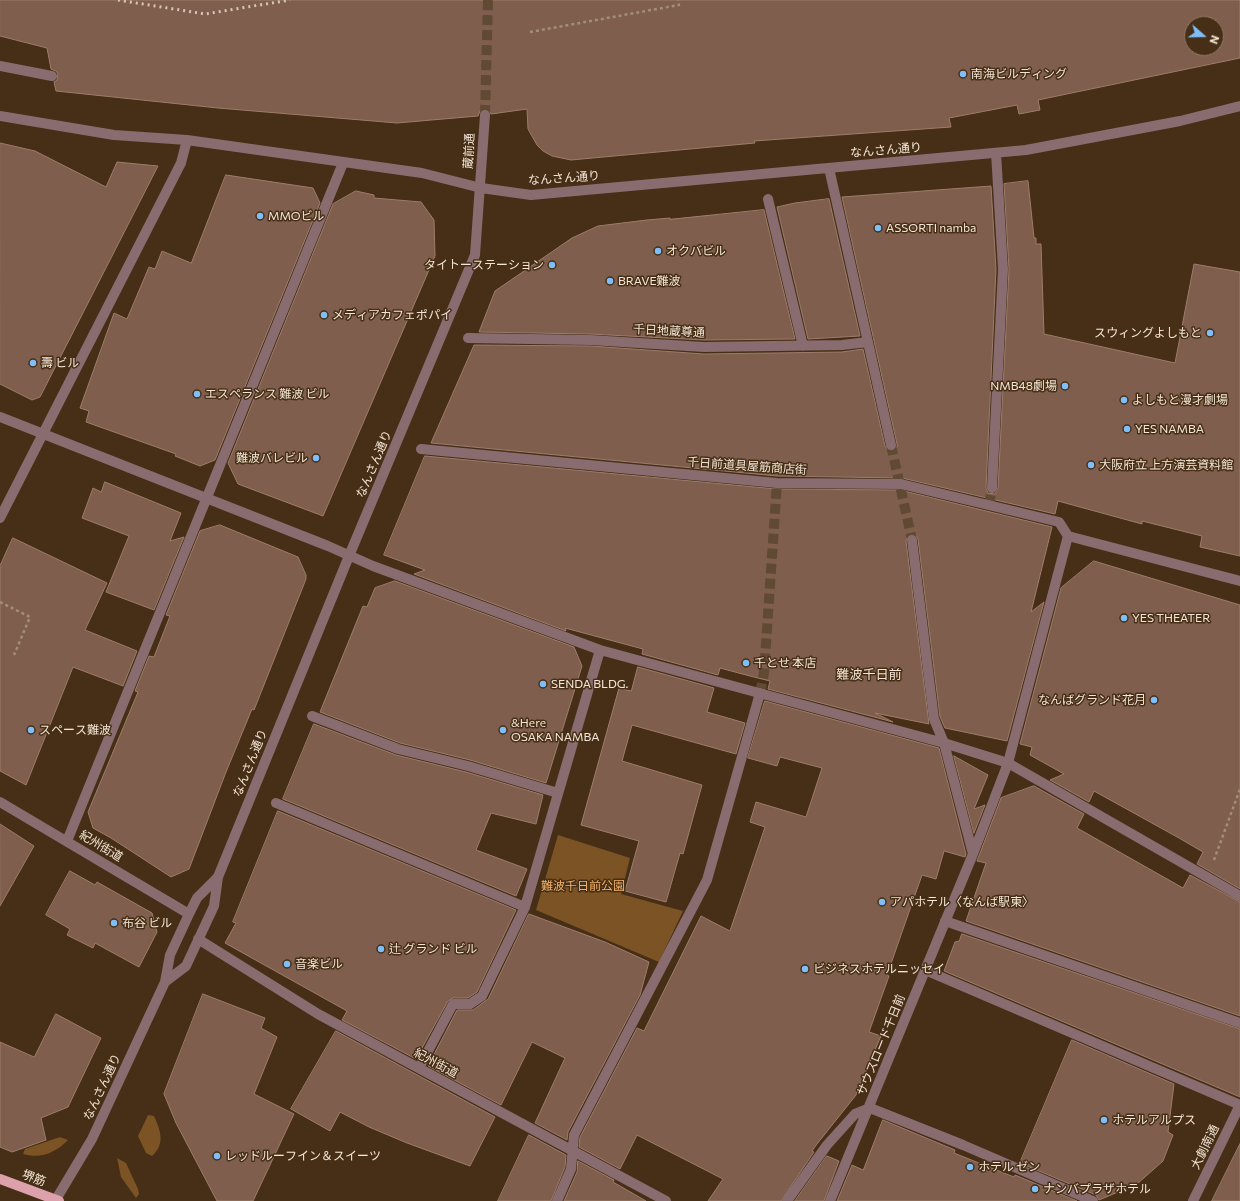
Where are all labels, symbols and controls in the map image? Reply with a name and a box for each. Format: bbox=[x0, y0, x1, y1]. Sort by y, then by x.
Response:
north arrow bbox=[1184, 16, 1224, 56]
text: N bbox=[1207, 34, 1222, 46]
place label: 南海ビルディング bbox=[971, 67, 1067, 81]
marker: 南海ビルディング bbox=[958, 69, 968, 79]
street label: 蔵前通 bbox=[461, 133, 477, 169]
street label: なんさん通り bbox=[850, 140, 922, 160]
street label: なんさん通り bbox=[528, 168, 600, 188]
place label: MMOビル bbox=[268, 209, 325, 223]
marker: MMOビル bbox=[255, 211, 265, 221]
place label: ASSORTI namba bbox=[886, 221, 976, 235]
marker: ASSORTI namba bbox=[873, 223, 883, 233]
place label: オクバビル bbox=[666, 244, 726, 258]
marker: オクバビル bbox=[653, 246, 663, 256]
place label: タイトーステーション bbox=[424, 258, 544, 272]
marker: タイトーステーション bbox=[547, 260, 557, 270]
place label: BRAVE難波 bbox=[618, 274, 681, 288]
marker: BRAVE難波 bbox=[605, 276, 615, 286]
place label: メディアカフェポパイ bbox=[332, 308, 452, 322]
marker: メディアカフェポパイ bbox=[319, 310, 329, 320]
street label: 千日地蔵尊通 bbox=[633, 322, 705, 340]
place label: スウィングよしもと bbox=[1094, 326, 1202, 340]
marker: スウィングよしもと bbox=[1205, 328, 1215, 338]
place label: 壽 ビル bbox=[41, 356, 79, 370]
marker: 壽 ビル bbox=[28, 358, 38, 368]
place label: NMB48劇場 bbox=[990, 379, 1057, 393]
marker: NMB48劇場 bbox=[1060, 381, 1070, 391]
place label: エスペランス 難波 ビル bbox=[205, 387, 330, 401]
marker: エスペランス 難波 ビル bbox=[192, 389, 202, 399]
place label: よしもと漫才劇場 bbox=[1132, 393, 1228, 407]
marker: よしもと漫才劇場 bbox=[1119, 395, 1129, 405]
place label: YES NAMBA bbox=[1135, 422, 1204, 436]
marker: YES NAMBA bbox=[1122, 424, 1132, 434]
street label: なんさん通り bbox=[353, 428, 395, 500]
place label: 難波バレビル bbox=[236, 451, 308, 465]
marker: 難波バレビル bbox=[311, 453, 321, 463]
street label: 千日前道具屋筋商店街 bbox=[687, 455, 807, 477]
place label: 大阪府立 上方演芸資料館 bbox=[1099, 458, 1233, 472]
marker: 大阪府立 上方演芸資料館 bbox=[1086, 460, 1096, 470]
place label: YES THEATER bbox=[1132, 611, 1210, 625]
marker: YES THEATER bbox=[1119, 613, 1129, 623]
place label: 千とせ 本店 bbox=[754, 656, 816, 670]
marker: 千とせ 本店 bbox=[741, 658, 751, 668]
district label: 難波千日前 bbox=[837, 667, 901, 683]
place label: SENDA BLDG. bbox=[551, 677, 628, 691]
marker: SENDA BLDG. bbox=[538, 679, 548, 689]
place label: なんばグランド花月 bbox=[1038, 693, 1146, 707]
marker: なんばグランド花月 bbox=[1149, 695, 1159, 705]
place label: &Here OSAKA NAMBA bbox=[511, 716, 600, 744]
place label: スペース難波 bbox=[39, 723, 111, 737]
marker: スペース難波 bbox=[26, 725, 36, 735]
marker: &Here OSAKA NAMBA bbox=[498, 725, 508, 735]
street label: なんさん通り bbox=[230, 727, 270, 799]
street label: 紀州街道 bbox=[77, 827, 125, 865]
park label: 難波千日前公園 bbox=[541, 879, 625, 893]
place label: アパホテル〈なんば駅東〉 bbox=[890, 895, 1034, 909]
marker: アパホテル〈なんば駅東〉 bbox=[877, 897, 887, 907]
place label: 布谷 ビル bbox=[122, 916, 172, 930]
marker: 布谷 ビル bbox=[109, 918, 119, 928]
place label: 辻 グランド ビル bbox=[389, 942, 478, 956]
marker: 辻 グランド ビル bbox=[376, 944, 386, 954]
place label: 音楽ビル bbox=[295, 957, 343, 971]
marker: 音楽ビル bbox=[282, 959, 292, 969]
place label: ビジネスホテルニッセイ bbox=[813, 962, 945, 976]
marker: ビジネスホテルニッセイ bbox=[800, 964, 810, 974]
street label: サウスロード千日前 bbox=[854, 992, 908, 1098]
street label: 紀州街道 bbox=[411, 1045, 461, 1081]
street label: なんさん通り bbox=[80, 1051, 124, 1123]
place label: ホテルアルプス bbox=[1112, 1113, 1196, 1127]
marker: ホテルアルプス bbox=[1099, 1115, 1109, 1125]
street label: 大劇南通 bbox=[1188, 1122, 1222, 1172]
place label: レッドルーフイン＆スイーツ bbox=[225, 1149, 381, 1163]
marker: レッドルーフイン＆スイーツ bbox=[212, 1151, 222, 1161]
place label: ホテル ゼン bbox=[978, 1160, 1040, 1174]
marker: ホテル ゼン bbox=[965, 1162, 975, 1172]
street label: 堺筋 bbox=[20, 1167, 48, 1189]
place label: ナンバプラザホテル bbox=[1043, 1182, 1151, 1196]
marker: ナンバプラザホテル bbox=[1030, 1184, 1040, 1194]

